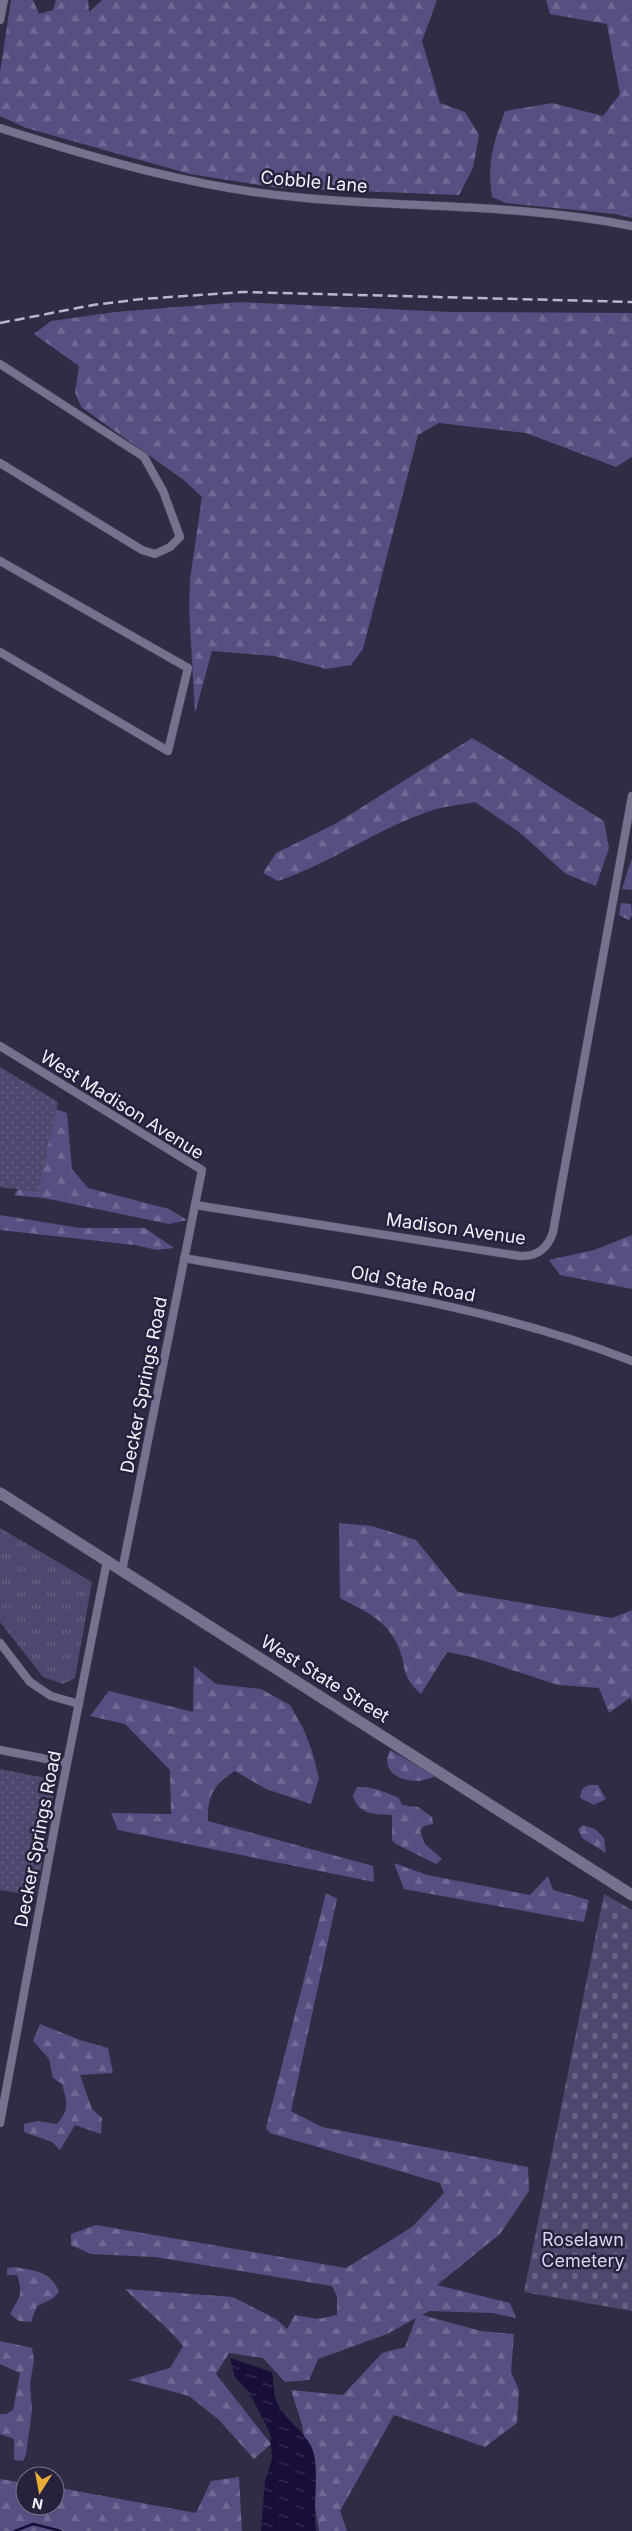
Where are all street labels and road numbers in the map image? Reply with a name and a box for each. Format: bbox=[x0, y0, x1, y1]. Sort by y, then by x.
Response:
street label: Cobble Lane bbox=[260, 166, 368, 197]
street label: West Madison Avenue bbox=[37, 1046, 208, 1163]
street label: Madison Avenue bbox=[385, 1208, 527, 1249]
street label: Old State Road bbox=[349, 1261, 477, 1306]
street label: Decker Springs Road bbox=[116, 1295, 171, 1475]
street label: West State Street bbox=[257, 1631, 393, 1727]
street label: Decker Springs Road bbox=[10, 1749, 65, 1929]

